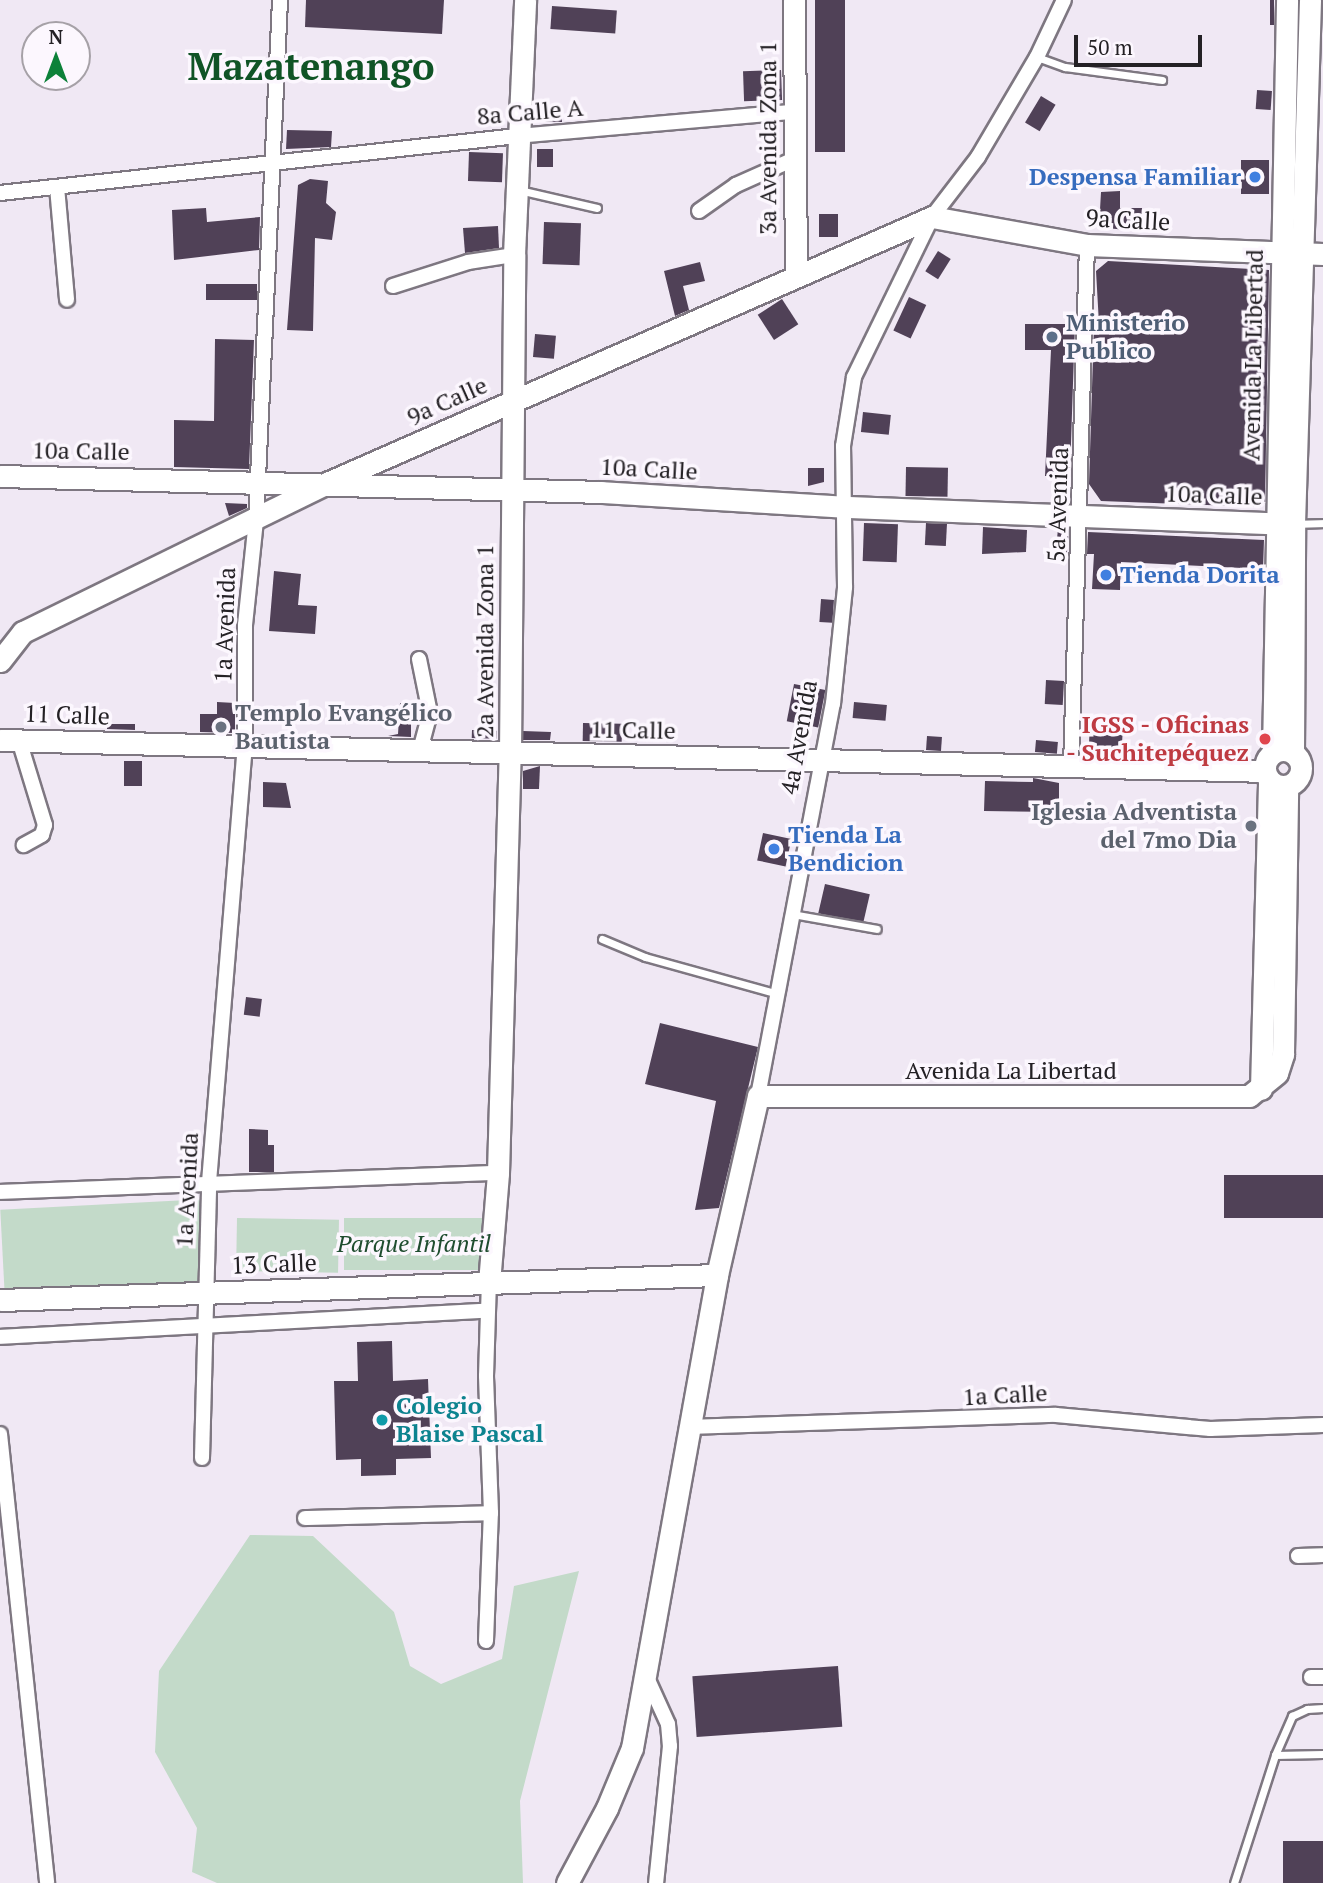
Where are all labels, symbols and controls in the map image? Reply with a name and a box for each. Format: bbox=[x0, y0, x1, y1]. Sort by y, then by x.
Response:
north arrow bbox=[21, 21, 91, 91]
scale bar bbox=[1078, 21, 1206, 65]
text: N bbox=[49, 24, 63, 49]
text: 50 m bbox=[1087, 33, 1133, 61]
street label: 3a Avenida Zona 1 bbox=[754, 41, 782, 235]
district label: Mazatenango bbox=[188, 44, 434, 90]
street label: 8a Calle A bbox=[475, 93, 585, 131]
place label: Despensa Familiar bbox=[1029, 163, 1241, 191]
marker: Despensa Familiar bbox=[1247, 169, 1263, 185]
street label: 9a Calle bbox=[1085, 203, 1171, 237]
street label: Avenida La Libertad bbox=[1237, 249, 1269, 461]
place label: Ministerio Publico bbox=[1066, 309, 1186, 365]
marker: Ministerio Publico bbox=[1044, 329, 1060, 345]
street label: 9a Calle bbox=[402, 371, 492, 431]
street label: 10a Calle bbox=[32, 436, 130, 466]
street label: 5a Avenida bbox=[1042, 446, 1074, 564]
street label: 10a Calle bbox=[599, 452, 699, 486]
street label: 10a Calle bbox=[1165, 479, 1263, 511]
street label: 2a Avenida Zona 1 bbox=[471, 544, 499, 738]
place label: Tienda Dorita bbox=[1120, 561, 1280, 589]
street label: 1a Avenida bbox=[209, 566, 241, 684]
marker: Tienda Dorita bbox=[1098, 567, 1114, 583]
street label: 4a Avenida bbox=[775, 677, 823, 797]
street label: 11 Calle bbox=[24, 699, 110, 731]
place label: Templo Evangélico Bautista bbox=[235, 699, 452, 755]
place label: IGSS - Oficinas - Suchitepéquez bbox=[1065, 711, 1249, 767]
street label: 11 Calle bbox=[590, 715, 676, 745]
marker: Templo Evangélico Bautista bbox=[213, 719, 229, 735]
marker: IGSS - Oficinas - Suchitepéquez bbox=[1255, 729, 1275, 749]
place label: Iglesia Adventista del 7mo Dia bbox=[1031, 798, 1237, 854]
marker: Iglesia Adventista del 7mo Dia bbox=[1243, 818, 1259, 834]
place label: Tienda La Bendicion bbox=[788, 821, 904, 877]
marker: Tienda La Bendicion bbox=[766, 841, 782, 857]
street label: Avenida La Libertad bbox=[905, 1057, 1117, 1085]
street label: 1a Avenida bbox=[170, 1131, 204, 1249]
park label: Parque Infantil bbox=[337, 1230, 491, 1258]
street label: 13 Calle bbox=[231, 1248, 317, 1280]
street label: 1a Calle bbox=[962, 1378, 1048, 1412]
place label: Colegio Blaise Pascal bbox=[396, 1392, 543, 1448]
marker: Colegio Blaise Pascal bbox=[374, 1412, 390, 1428]

